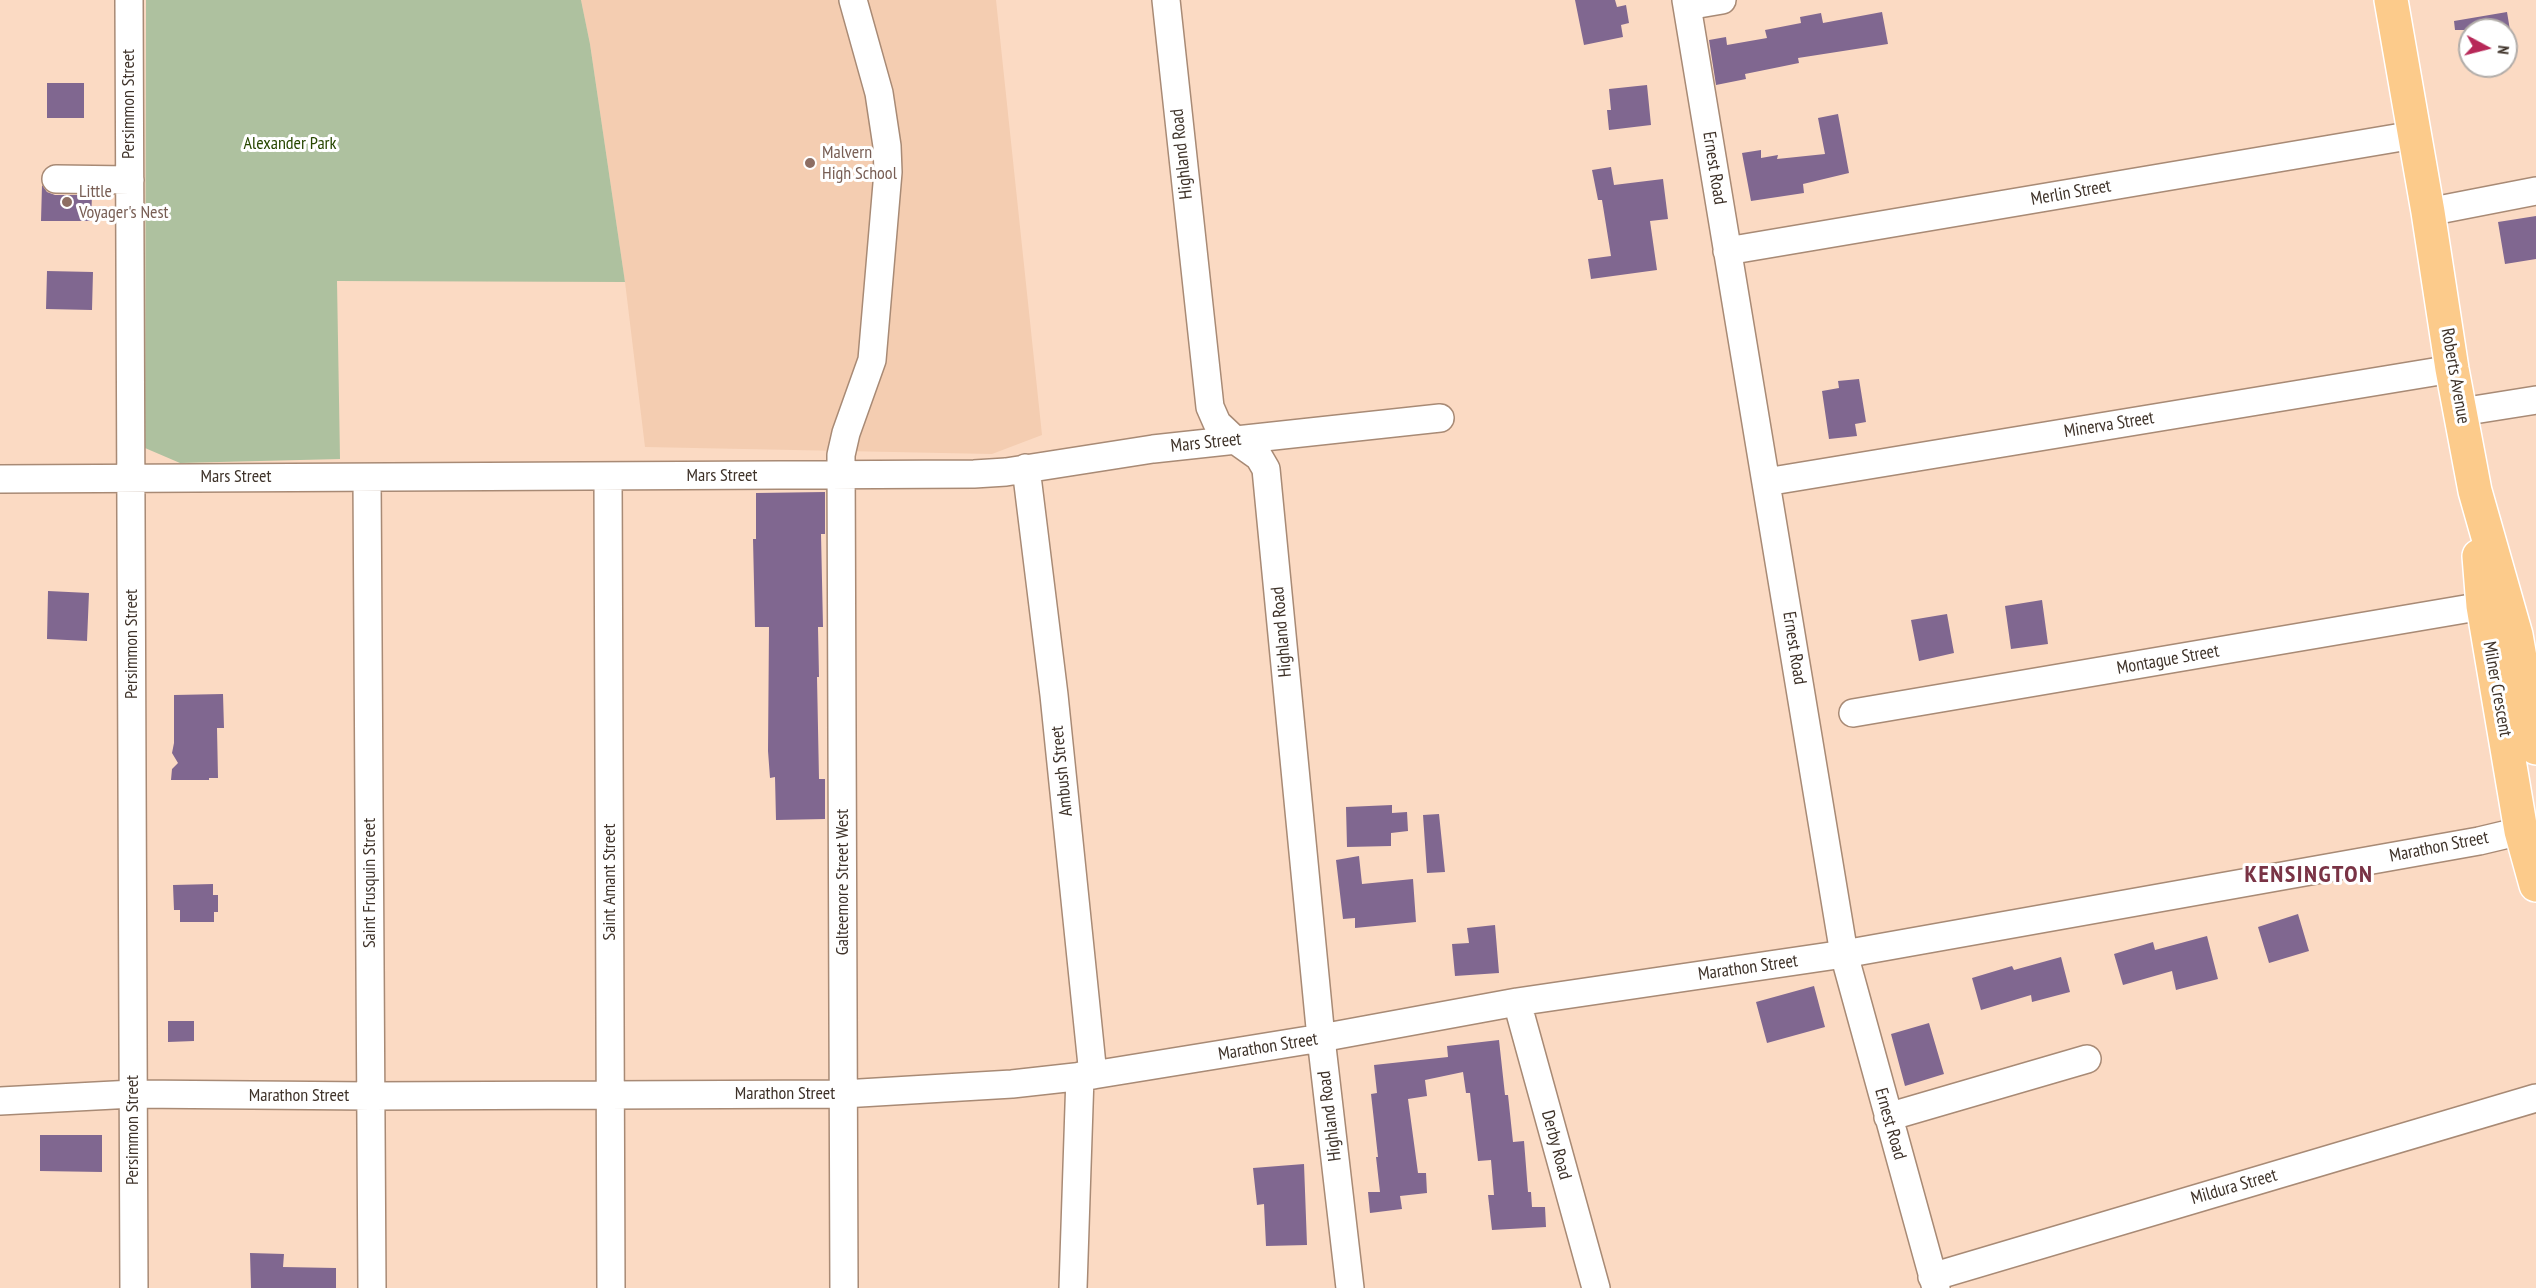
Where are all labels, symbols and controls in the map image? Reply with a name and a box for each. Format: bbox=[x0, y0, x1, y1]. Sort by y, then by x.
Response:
north arrow bbox=[2458, 18, 2518, 78]
text: N bbox=[2493, 44, 2514, 55]
street label: Persimmon Street bbox=[118, 49, 140, 159]
street label: Highland Road bbox=[1167, 108, 1197, 200]
street label: Ernest Road bbox=[1698, 130, 1730, 206]
park label: Alexander Park bbox=[243, 133, 337, 155]
place label: Malvern High School bbox=[822, 142, 897, 184]
marker: Malvern High School bbox=[803, 156, 817, 170]
street label: Merlin Street bbox=[2029, 175, 2113, 211]
place label: Little Voyager's Nest bbox=[79, 181, 169, 224]
marker: Little Voyager's Nest bbox=[60, 195, 74, 209]
street label: Roberts Avenue bbox=[2436, 327, 2474, 425]
street label: Minerva Street bbox=[2062, 407, 2156, 443]
street label: Mars Street bbox=[1170, 429, 1242, 457]
street label: Mars Street bbox=[687, 465, 757, 487]
street label: Mars Street bbox=[201, 466, 271, 488]
street label: Highland Road bbox=[1267, 586, 1297, 678]
street label: Persimmon Street bbox=[121, 589, 143, 699]
street label: Ernest Road bbox=[1778, 610, 1810, 686]
street label: Montague Street bbox=[2115, 640, 2221, 680]
street label: Milner Crescent bbox=[2478, 640, 2516, 738]
street label: Ambush Street bbox=[1047, 725, 1077, 817]
street label: Galteemore Street West bbox=[832, 809, 854, 955]
street label: Saint Frusquin Street bbox=[359, 818, 381, 948]
street label: Saint Amant Street bbox=[599, 824, 621, 940]
street label: Marathon Street bbox=[2388, 827, 2490, 867]
district label: KENSINGTON bbox=[2245, 861, 2373, 889]
street label: Marathon Street bbox=[1697, 950, 1799, 986]
street label: Marathon Street bbox=[1217, 1028, 1319, 1066]
street label: Highland Road bbox=[1314, 1070, 1346, 1162]
street label: Persimmon Street bbox=[122, 1075, 144, 1185]
street label: Marathon Street bbox=[735, 1083, 835, 1105]
street label: Marathon Street bbox=[249, 1085, 349, 1107]
street label: Ernest Road bbox=[1869, 1086, 1911, 1162]
street label: Derby Road bbox=[1536, 1108, 1576, 1182]
street label: Mildura Street bbox=[2189, 1164, 2279, 1210]

